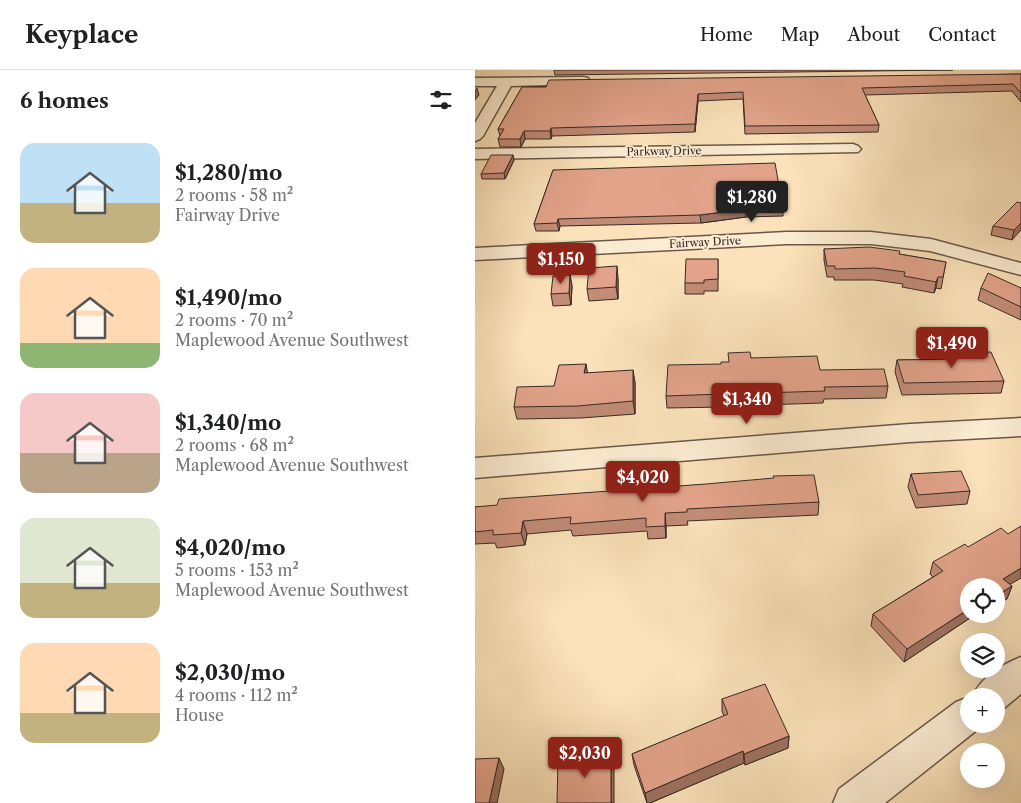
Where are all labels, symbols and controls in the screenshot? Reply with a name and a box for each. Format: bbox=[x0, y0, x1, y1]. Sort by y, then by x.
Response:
text: Keyplace bbox=[25, 20, 138, 49]
text: Home bbox=[700, 24, 753, 46]
text: Map bbox=[781, 24, 819, 46]
text: About bbox=[847, 24, 900, 46]
text: Contact bbox=[928, 24, 996, 46]
icon: filters bbox=[427, 86, 455, 114]
text: 6 homes bbox=[20, 88, 109, 113]
street label: Parkway Drive bbox=[626, 143, 702, 159]
text: $1,280/mo bbox=[175, 160, 282, 185]
icon: home bbox=[60, 163, 120, 223]
pin: $1,280 bbox=[711, 180, 793, 223]
text: 2 rooms · 58 m² bbox=[175, 185, 293, 205]
text: $1,280 bbox=[727, 187, 777, 207]
text: Fairway Drive bbox=[175, 205, 280, 225]
street label: Fairway Drive bbox=[669, 233, 741, 251]
pin: $1,150 bbox=[520, 242, 602, 285]
text: $1,150 bbox=[538, 249, 584, 269]
text: $1,490/mo bbox=[175, 285, 282, 310]
icon: home bbox=[60, 288, 120, 348]
text: 2 rooms · 70 m² bbox=[175, 310, 293, 330]
pin: $1,490 bbox=[911, 326, 993, 369]
text: Maplewood Avenue Southwest bbox=[175, 330, 409, 350]
text: $1,490 bbox=[927, 333, 977, 353]
pin: $1,340 bbox=[706, 382, 788, 425]
text: $1,340 bbox=[722, 389, 772, 409]
text: $1,340/mo bbox=[175, 410, 281, 435]
icon: home bbox=[60, 413, 120, 473]
text: 2 rooms · 68 m² bbox=[175, 435, 294, 455]
text: Maplewood Avenue Southwest bbox=[175, 455, 409, 475]
pin: $4,020 bbox=[602, 460, 684, 503]
text: $4,020 bbox=[617, 467, 669, 487]
text: $4,020/mo bbox=[175, 535, 286, 560]
icon: home bbox=[60, 538, 120, 598]
text: 5 rooms · 153 m² bbox=[175, 560, 299, 580]
map controls bbox=[960, 578, 1005, 788]
button: locate bbox=[960, 578, 1005, 623]
text: Maplewood Avenue Southwest bbox=[175, 580, 409, 600]
button: layers bbox=[960, 633, 1005, 678]
text: $2,030/mo bbox=[175, 660, 285, 685]
icon: home bbox=[60, 663, 120, 723]
text: 4 rooms · 112 m² bbox=[175, 685, 298, 705]
button: + bbox=[960, 688, 1005, 733]
text: House bbox=[175, 705, 224, 725]
pin: $2,030 bbox=[544, 736, 626, 779]
text: $2,030 bbox=[559, 743, 611, 763]
button: − bbox=[960, 743, 1005, 788]

